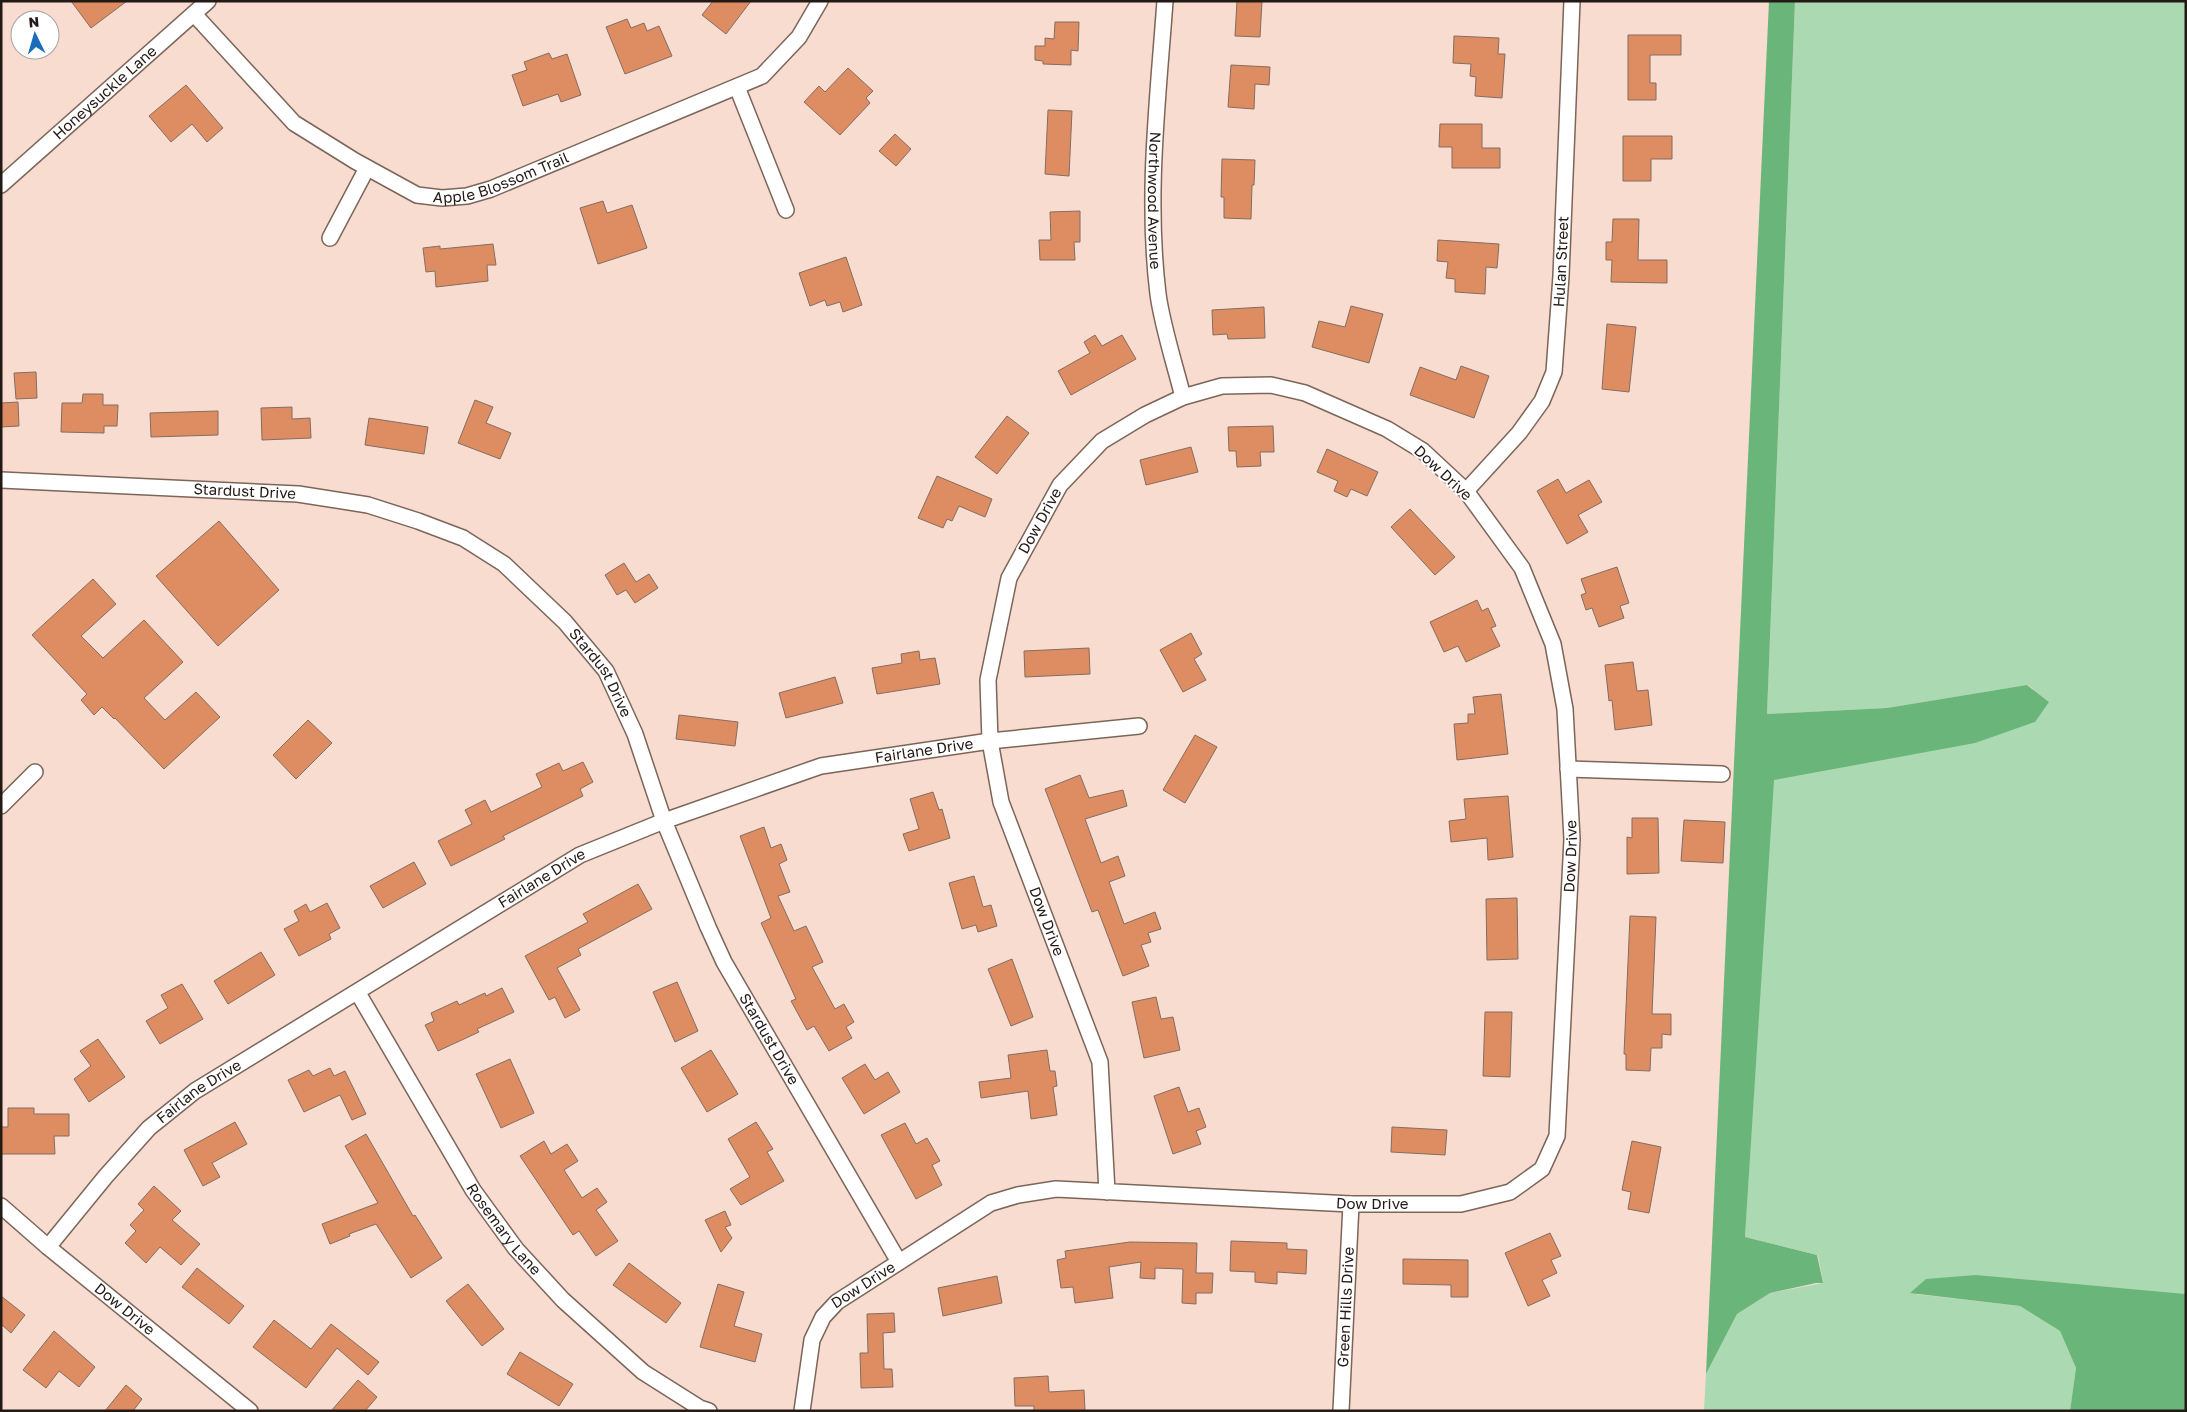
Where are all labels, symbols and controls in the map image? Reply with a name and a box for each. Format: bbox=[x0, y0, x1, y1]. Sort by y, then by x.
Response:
north arrow bbox=[10, 10, 60, 60]
text: N bbox=[28, 13, 40, 30]
street label: Honeysuckle Lane bbox=[49, 41, 160, 143]
street label: Northwood Avenue bbox=[1145, 131, 1165, 270]
street label: Apple Blossom Trail bbox=[432, 148, 571, 206]
street label: Hulan Street bbox=[1549, 216, 1571, 308]
street label: Dow Drive bbox=[1411, 441, 1477, 504]
street label: Stardust Drive bbox=[193, 479, 297, 502]
street label: Dow Drive bbox=[1014, 484, 1065, 557]
street label: Stardust Drive bbox=[566, 624, 636, 720]
street label: Fairlane Drive bbox=[874, 734, 975, 766]
street label: Dow Drive bbox=[1559, 819, 1580, 893]
street label: Fairlane Drive bbox=[494, 844, 588, 911]
street label: Dow Drive bbox=[1026, 884, 1069, 958]
street label: Stardust Drive bbox=[736, 990, 804, 1088]
street label: Fairlane Drive bbox=[152, 1055, 244, 1127]
street label: Rosemary Lane bbox=[463, 1180, 546, 1278]
street label: Dow Drive bbox=[1336, 1193, 1409, 1212]
street label: Green Hills Drive bbox=[1333, 1246, 1357, 1368]
street label: Dow Drive bbox=[827, 1257, 898, 1311]
street label: Dow Drive bbox=[91, 1279, 159, 1338]

